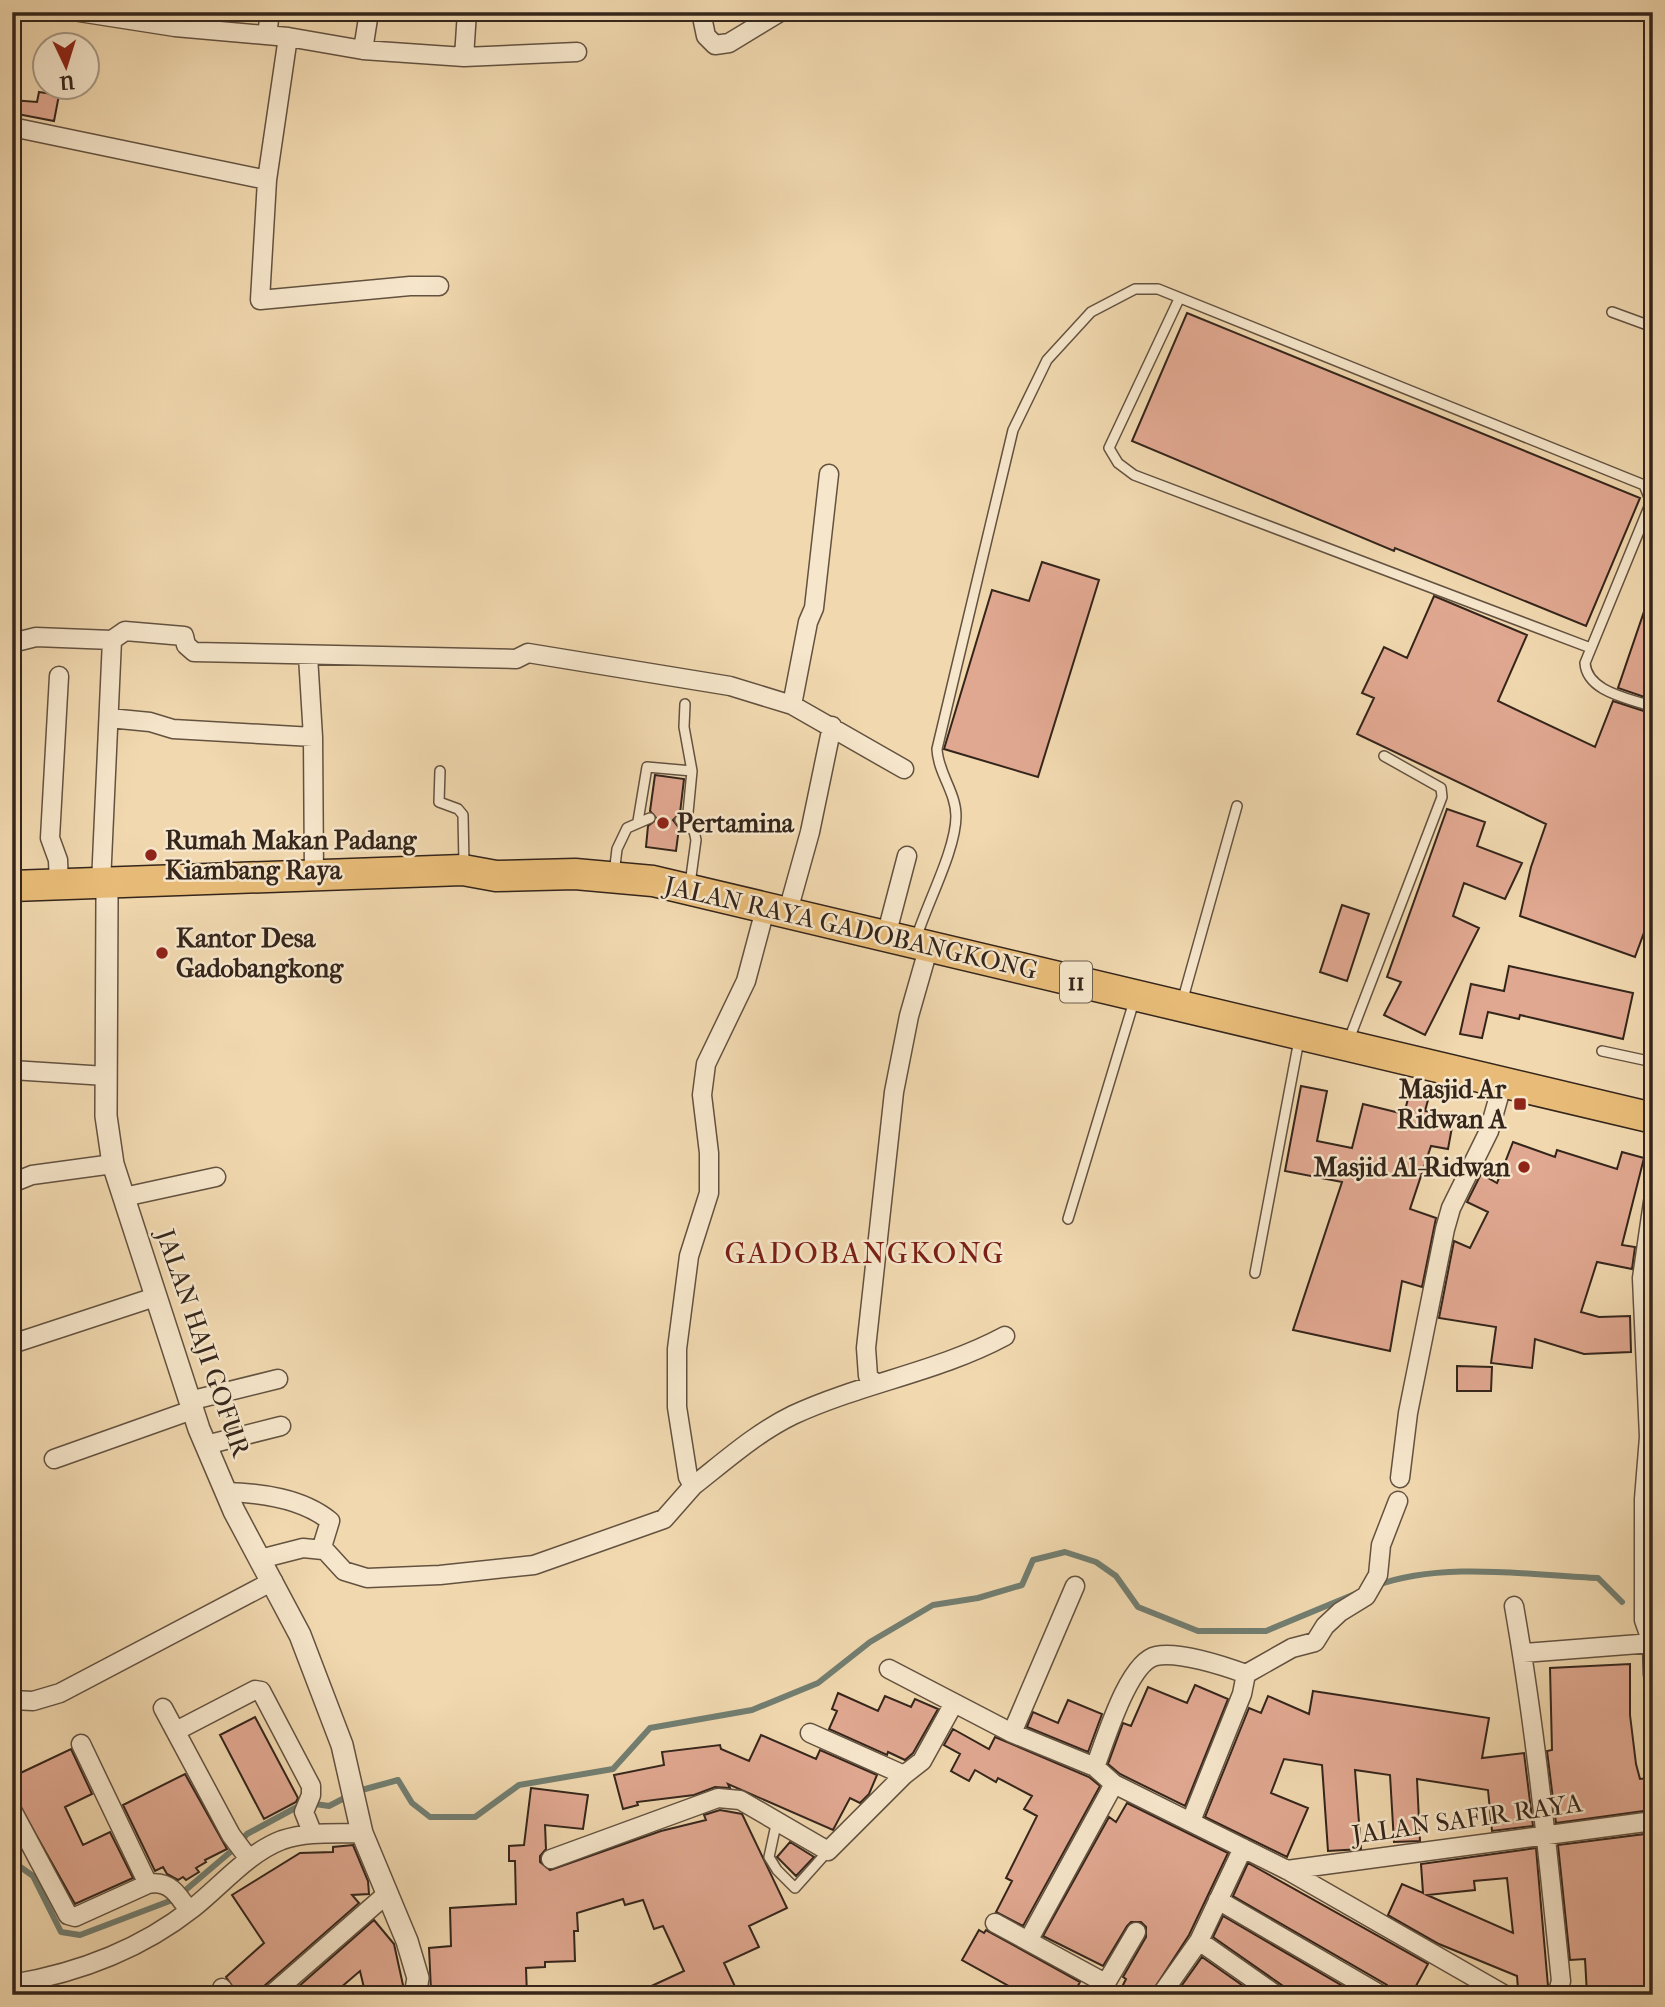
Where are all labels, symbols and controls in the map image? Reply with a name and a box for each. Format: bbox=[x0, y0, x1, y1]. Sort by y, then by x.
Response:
north arrow bbox=[32, 32, 102, 102]
text: U bbox=[59, 70, 76, 93]
place label: Pertamina bbox=[677, 808, 795, 839]
marker: Pertamina bbox=[655, 815, 671, 831]
place label: Rumah Makan Padang Kiambang Raya bbox=[165, 825, 418, 886]
marker: Rumah Makan Padang Kiambang Raya bbox=[143, 847, 159, 863]
street label: JALAN RAYA GADOBANGKONG bbox=[659, 869, 1041, 986]
place label: Kantor Desa Gadobangkong bbox=[176, 923, 344, 984]
marker: Kantor Desa Gadobangkong bbox=[154, 945, 170, 961]
road number: 11 bbox=[1060, 962, 1092, 1002]
place label: Masjid Ar Ridwan A bbox=[1397, 1074, 1507, 1135]
marker: Masjid Ar Ridwan A bbox=[1512, 1096, 1528, 1112]
place label: Masjid Al-Ridwan bbox=[1313, 1152, 1511, 1183]
marker: Masjid Al-Ridwan bbox=[1516, 1159, 1532, 1175]
street label: JALAN HAJI GOFUR bbox=[149, 1223, 257, 1462]
district label: GADOBANGKONG bbox=[724, 1236, 1006, 1271]
street label: JALAN SAFIR RAYA bbox=[1348, 1787, 1585, 1851]

